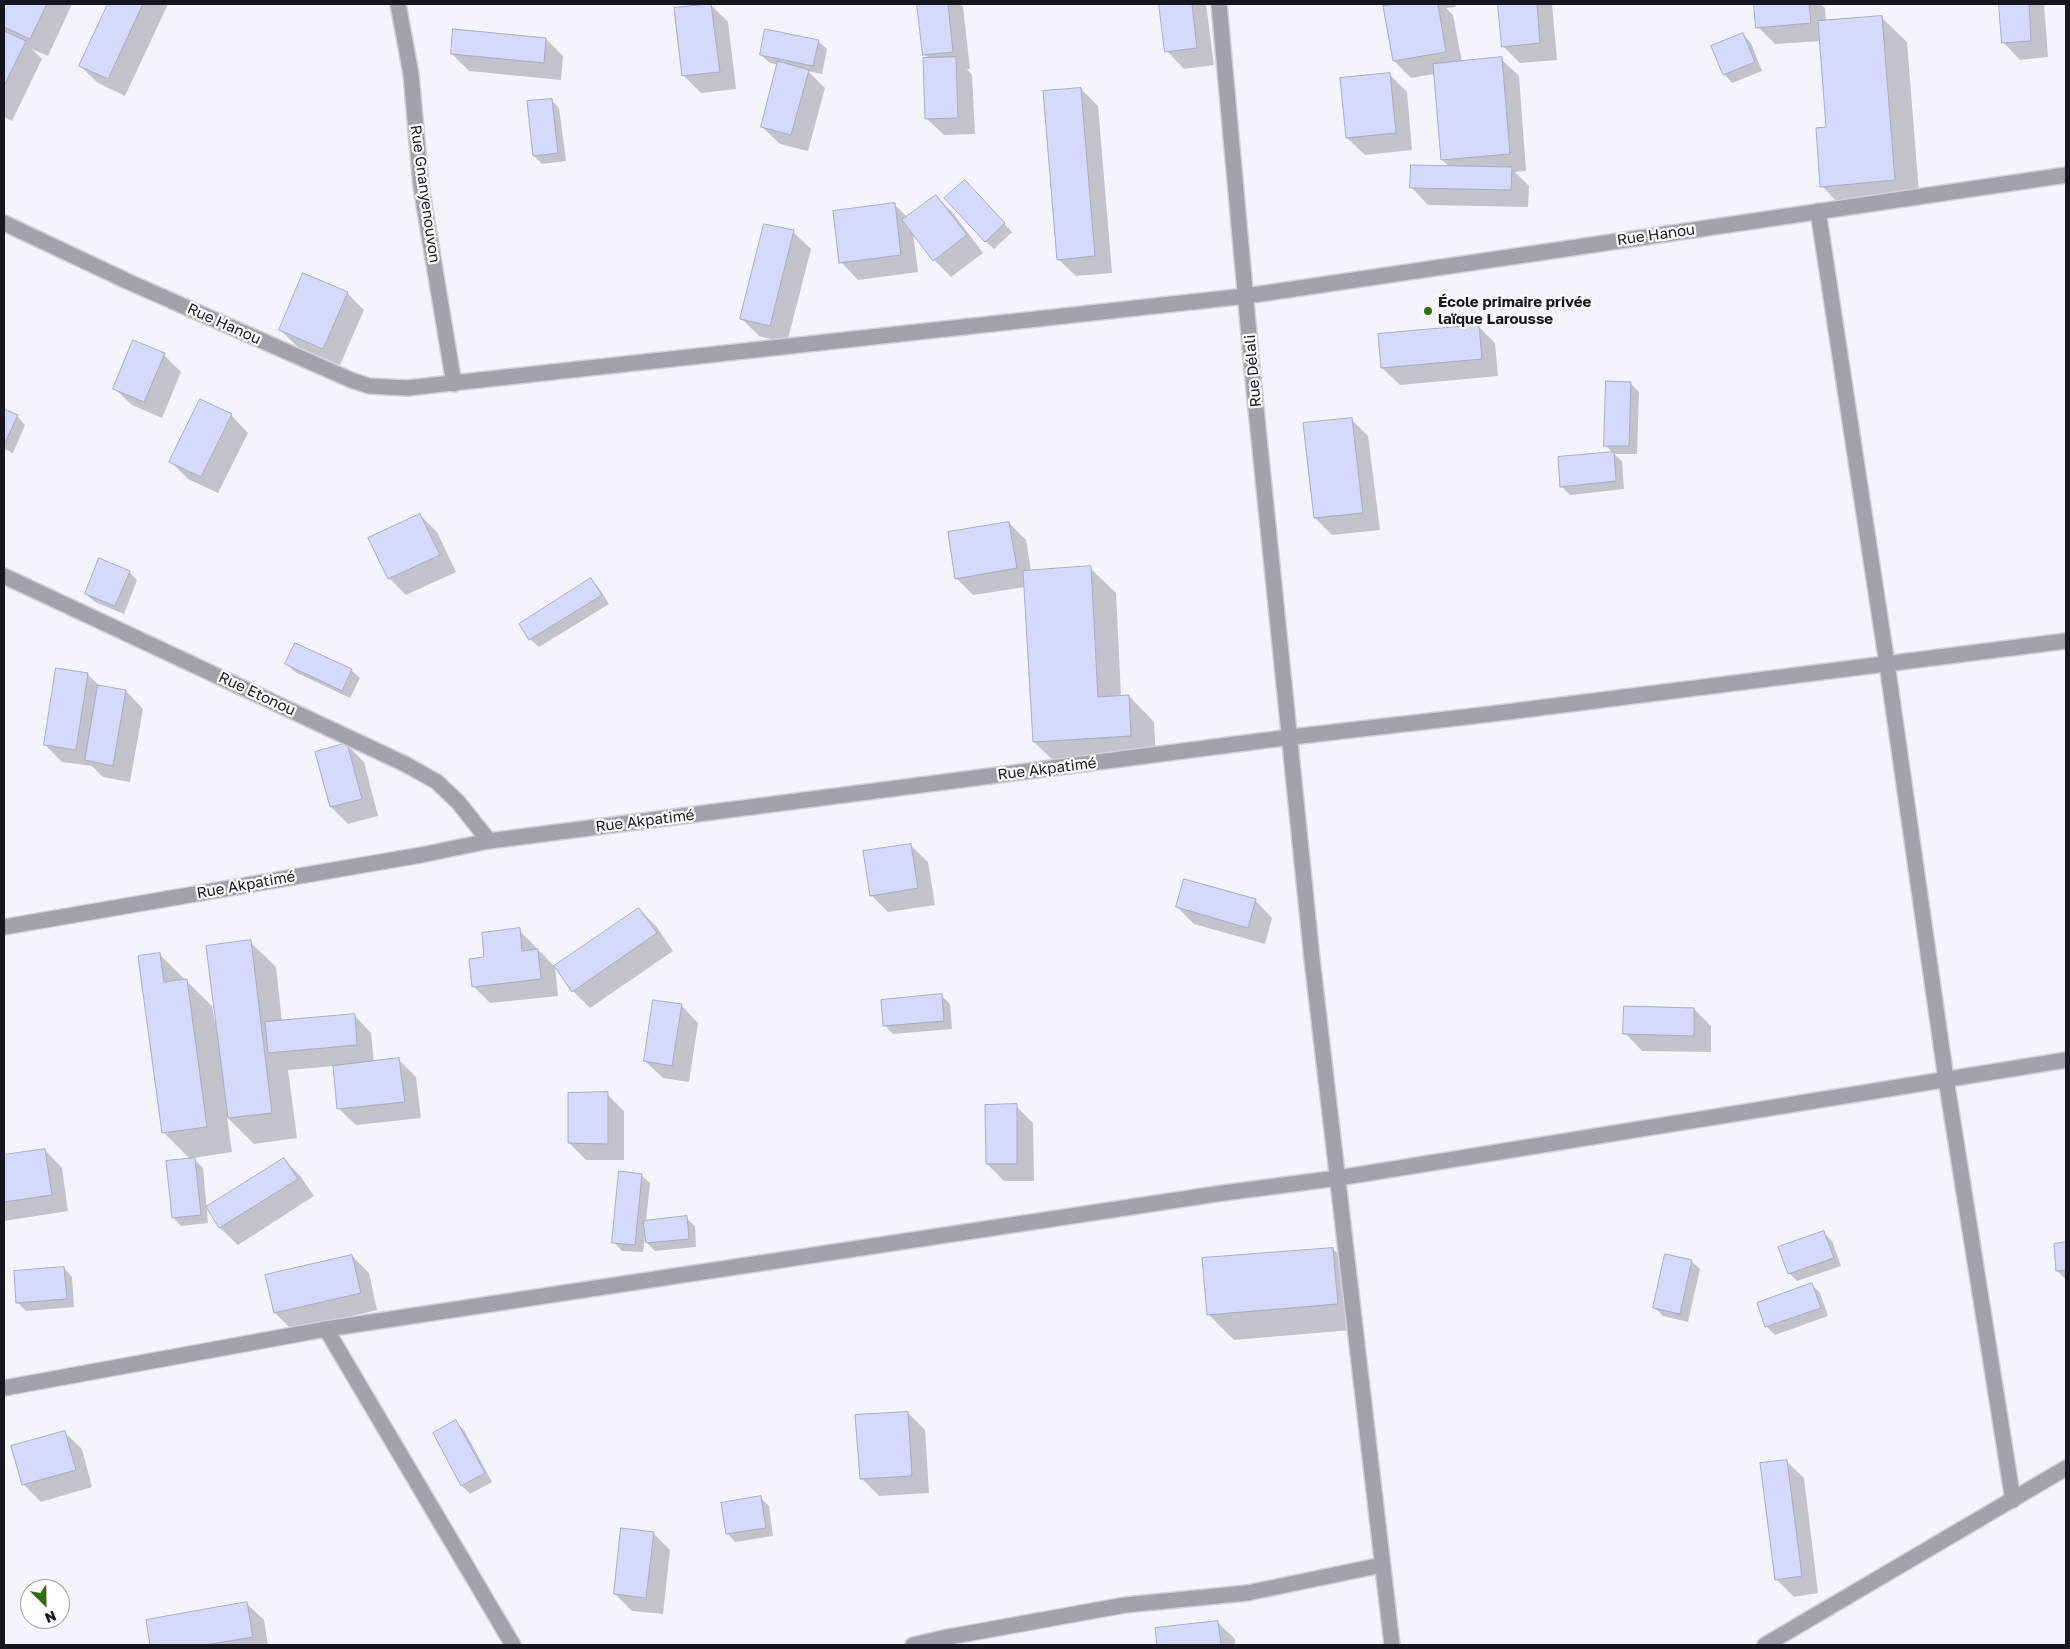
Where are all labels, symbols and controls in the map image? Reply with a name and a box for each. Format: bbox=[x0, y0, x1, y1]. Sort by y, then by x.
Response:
street label: Rue Gnanyenouvon bbox=[406, 124, 444, 264]
street label: Rue Hanou bbox=[1616, 221, 1696, 249]
place label: École primaire privée laïque Larousse bbox=[1438, 293, 1591, 328]
street label: Rue Hanou bbox=[184, 300, 264, 348]
marker: École primaire privée laïque Larousse bbox=[1422, 305, 1434, 317]
street label: Rue Délali bbox=[1241, 334, 1265, 408]
street label: Rue Etonou bbox=[216, 668, 298, 720]
street label: Rue Akpatimé bbox=[997, 754, 1097, 784]
street label: Rue Akpatimé bbox=[595, 806, 695, 836]
street label: Rue Akpatimé bbox=[195, 867, 297, 903]
north arrow bbox=[20, 1579, 70, 1629]
text: N bbox=[42, 1607, 59, 1627]

